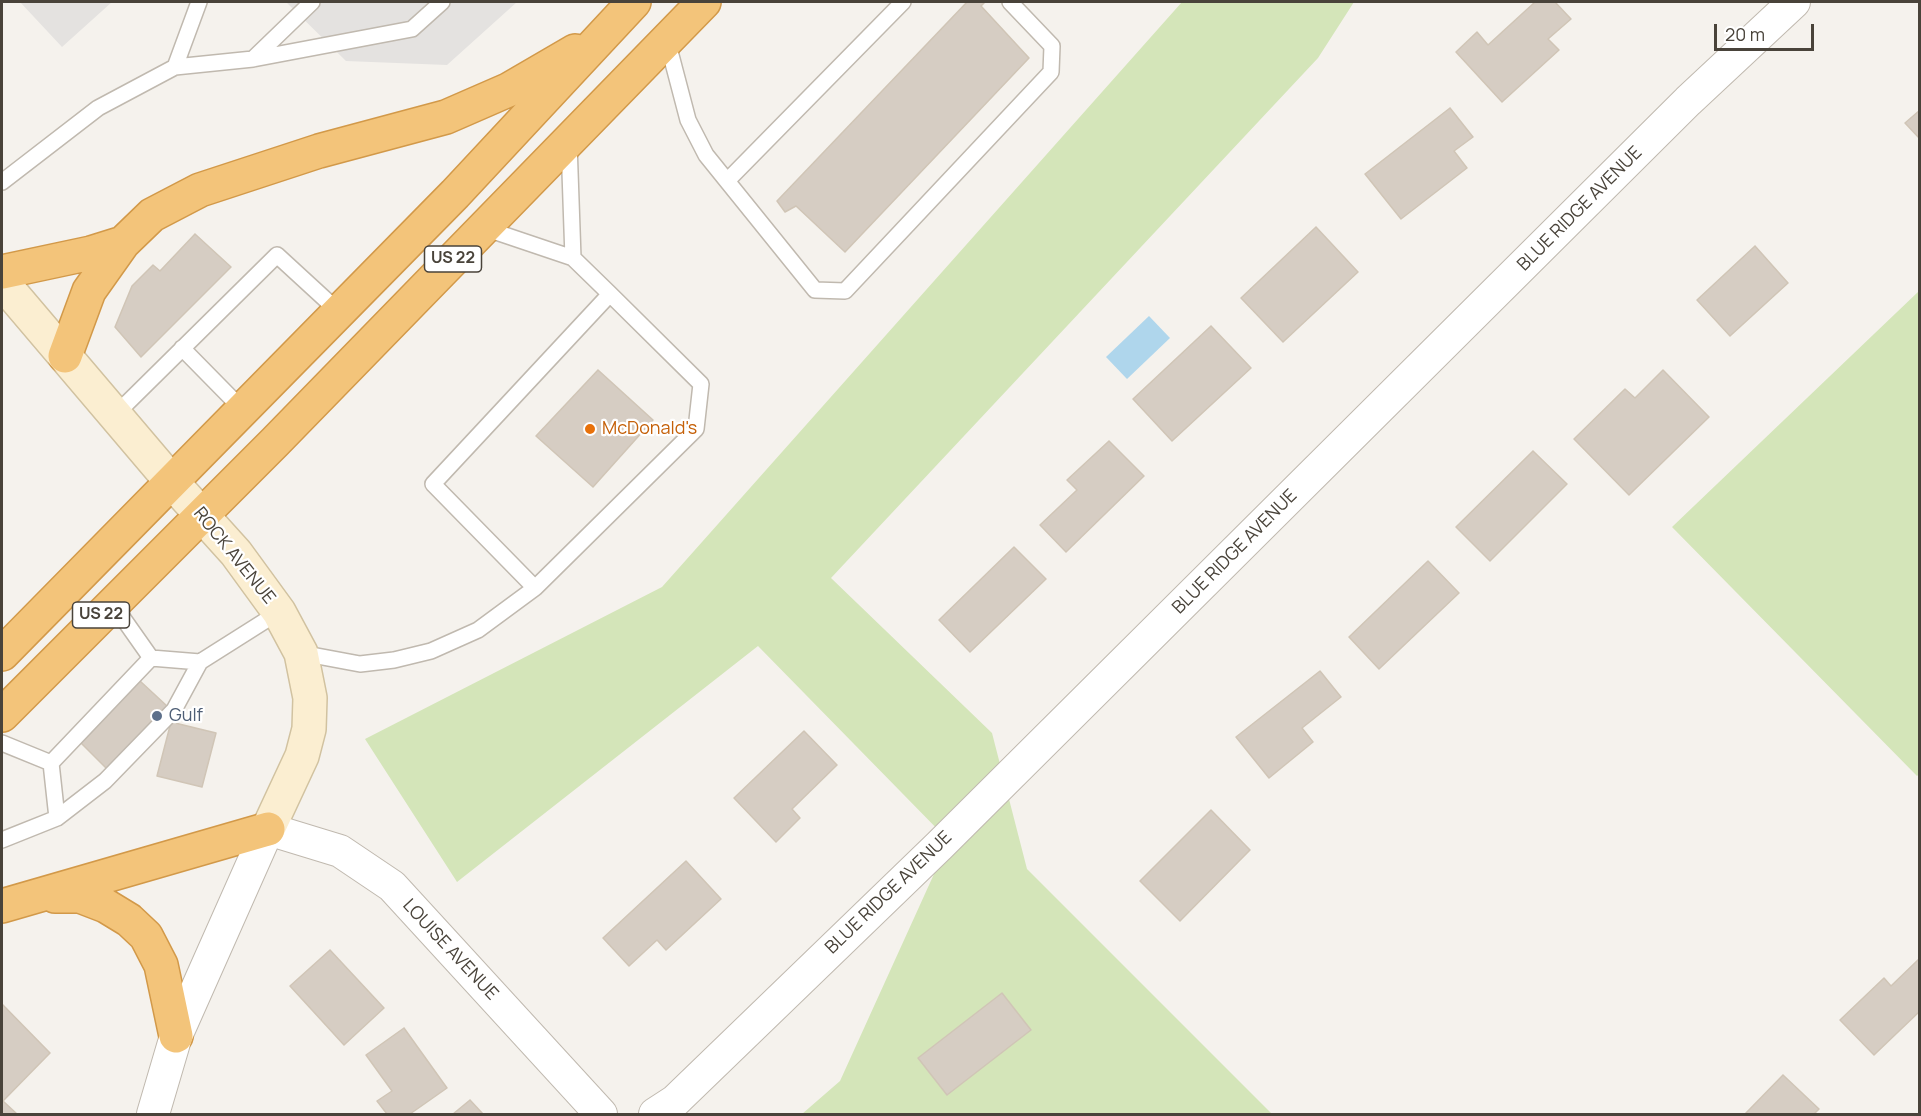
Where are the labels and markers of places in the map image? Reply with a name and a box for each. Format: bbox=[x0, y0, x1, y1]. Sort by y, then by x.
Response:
place label: McDonald's bbox=[602, 418, 697, 440]
marker: McDonald's bbox=[583, 422, 597, 436]
place label: Gulf bbox=[169, 705, 203, 727]
marker: Gulf bbox=[150, 709, 164, 723]

